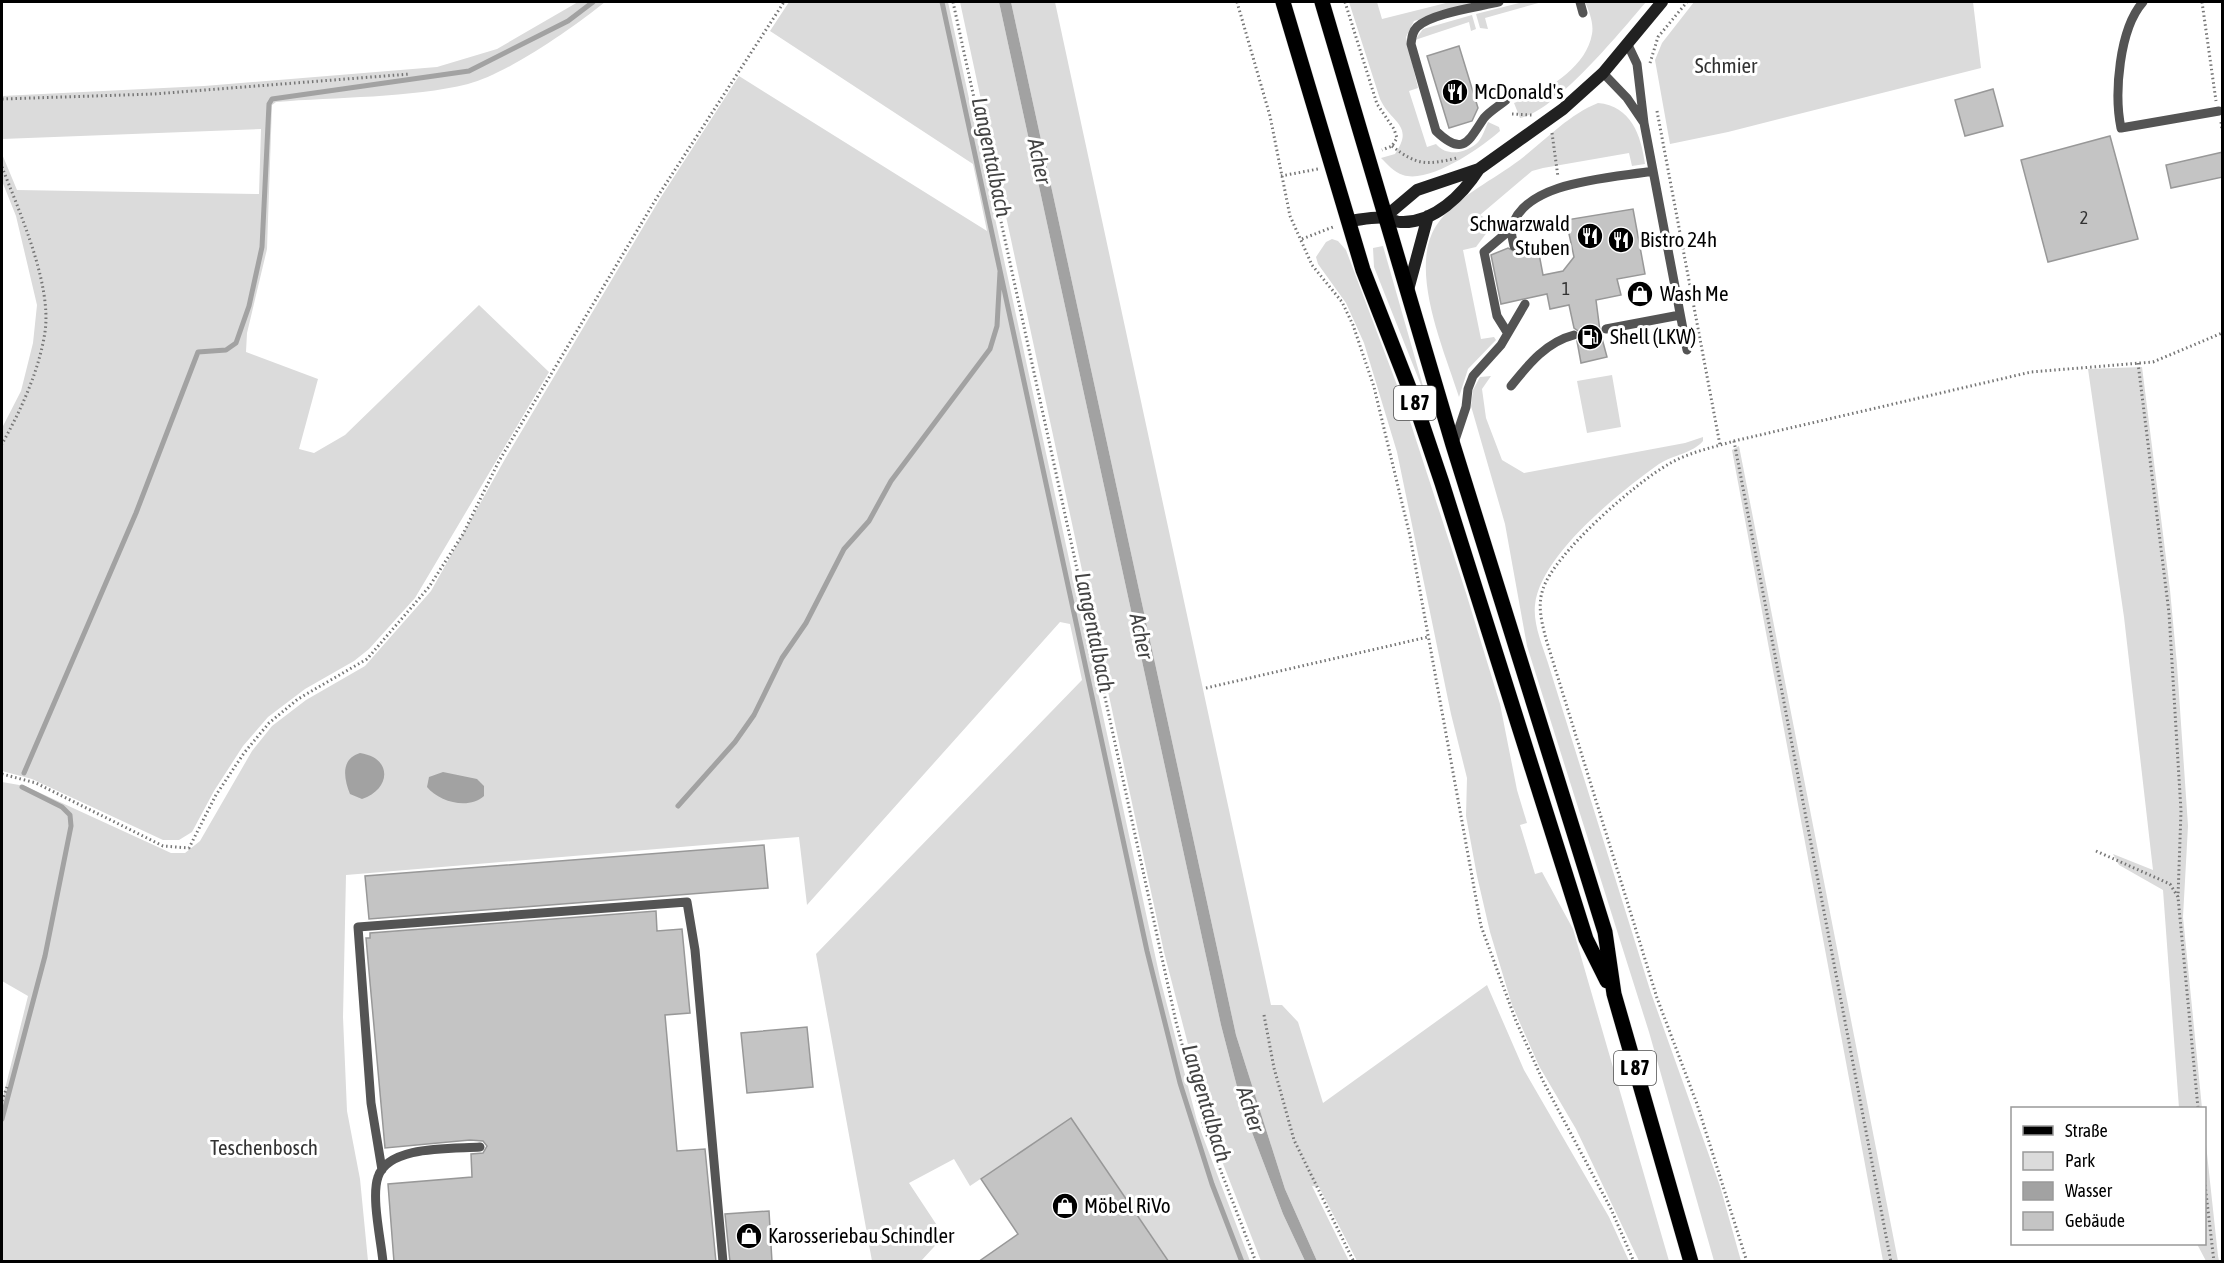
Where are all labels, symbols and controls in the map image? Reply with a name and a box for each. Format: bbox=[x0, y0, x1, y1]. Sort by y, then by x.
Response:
park label: Schmier bbox=[1695, 53, 1758, 77]
restaurant icon: McDonald's bbox=[1440, 77, 1470, 107]
place label: McDonald's bbox=[1474, 79, 1564, 103]
water label: Langentalbach bbox=[967, 95, 1017, 220]
water label: Acher bbox=[1022, 135, 1058, 188]
house number: 2 bbox=[2080, 207, 2088, 228]
place label: Schwarzwald Stuben bbox=[1470, 211, 1570, 259]
restaurant icon: Schwarzwald Stuben bbox=[1575, 221, 1605, 251]
restaurant icon: Bistro 24h bbox=[1606, 225, 1636, 255]
place label: Bistro 24h bbox=[1640, 227, 1717, 251]
house number: 1 bbox=[1562, 278, 1570, 299]
shop icon: Wash Me bbox=[1625, 279, 1655, 309]
place label: Wash Me bbox=[1660, 281, 1728, 305]
fuel station icon: Shell (LKW) bbox=[1575, 322, 1605, 352]
place label: Shell (LKW) bbox=[1610, 324, 1696, 348]
road number: L 87 bbox=[1394, 386, 1436, 420]
water label: Langentalbach bbox=[1070, 570, 1120, 695]
water label: Acher bbox=[1124, 610, 1160, 663]
water label: Langentalbach bbox=[1177, 1041, 1237, 1165]
road number: L 87 bbox=[1614, 1051, 1656, 1085]
water label: Acher bbox=[1231, 1082, 1271, 1136]
legend bbox=[2011, 1107, 2206, 1245]
text: Straße bbox=[2065, 1120, 2108, 1141]
park label: Teschenbosch bbox=[210, 1135, 318, 1159]
text: Park bbox=[2065, 1150, 2095, 1171]
text: Wasser bbox=[2065, 1180, 2113, 1201]
shop icon: Möbel RiVo bbox=[1050, 1191, 1080, 1221]
place label: Möbel RiVo bbox=[1084, 1193, 1171, 1217]
text: Gebäude bbox=[2065, 1210, 2125, 1231]
shop icon: Karosseriebau Schindler bbox=[734, 1221, 764, 1251]
place label: Karosseriebau Schindler bbox=[768, 1223, 955, 1247]

